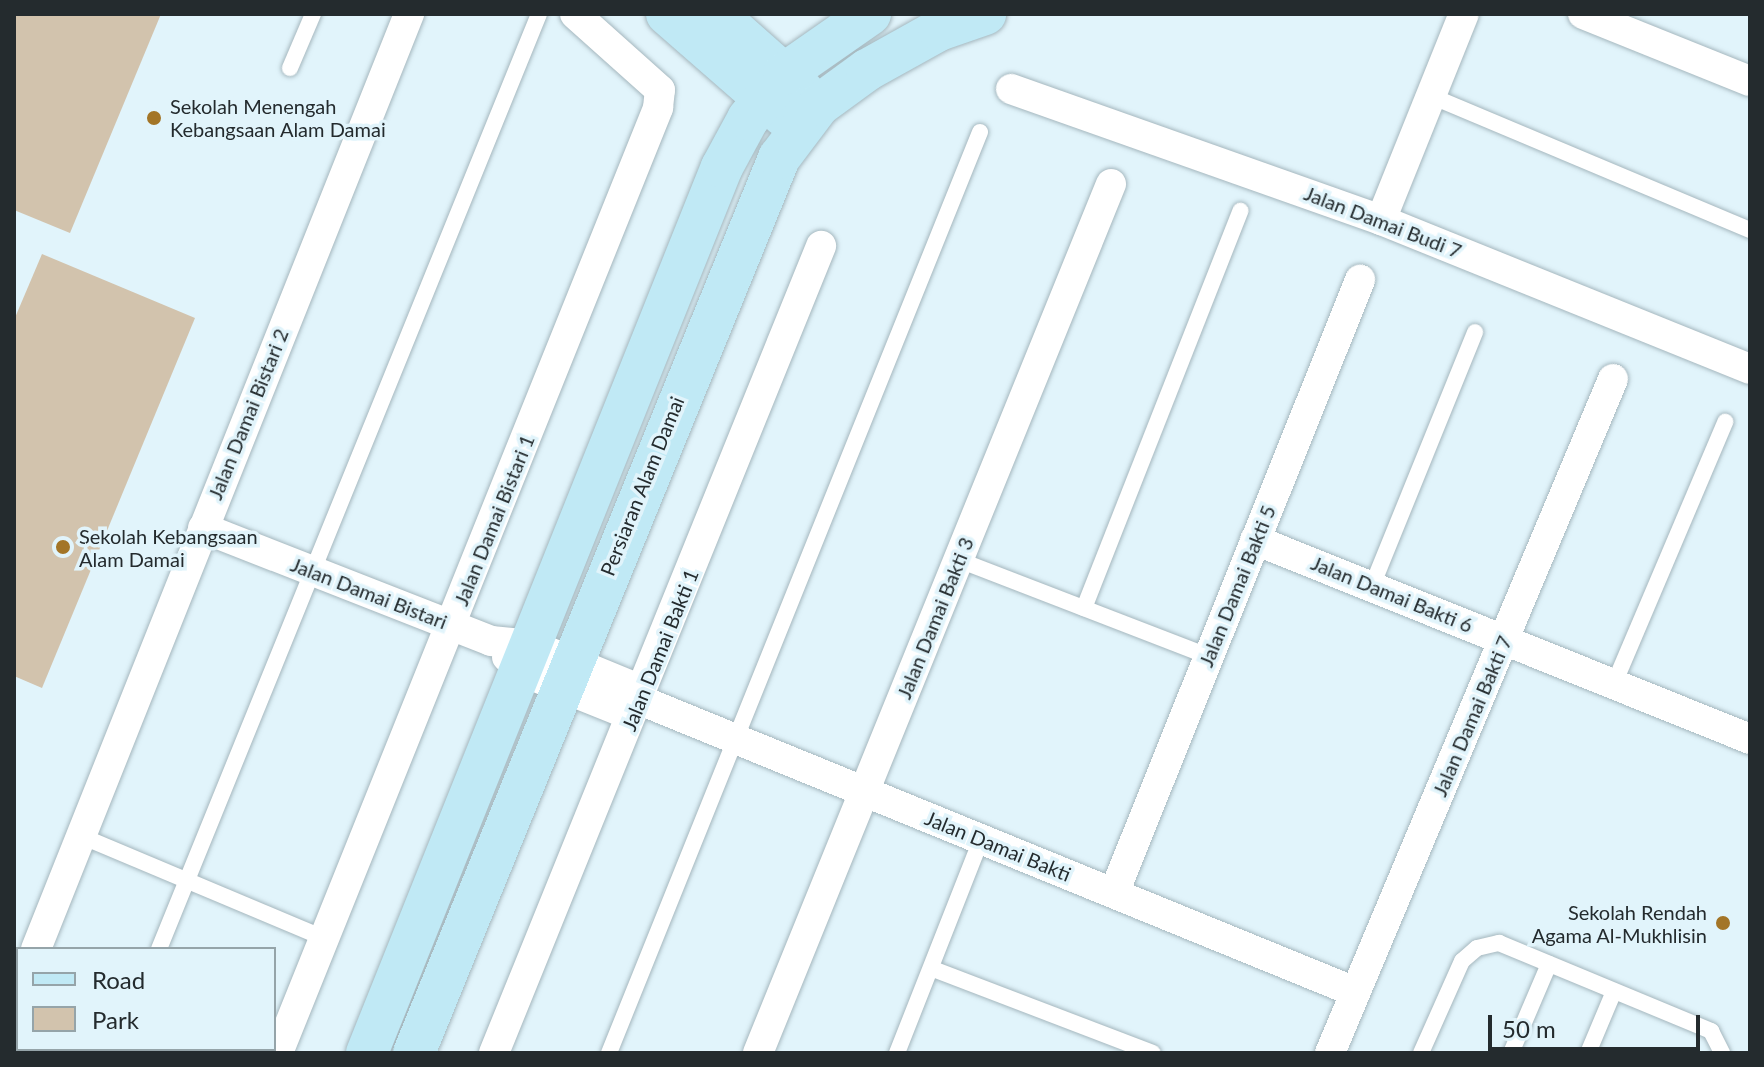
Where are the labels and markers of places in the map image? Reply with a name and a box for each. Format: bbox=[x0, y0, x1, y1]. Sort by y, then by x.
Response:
place label: Sekolah Menengah Kebangsaan Alam Damai bbox=[170, 94, 386, 141]
marker: Sekolah Menengah Kebangsaan Alam Damai bbox=[145, 109, 163, 127]
place label: Sekolah Kebangsaan Alam Damai bbox=[79, 524, 258, 571]
marker: Sekolah Kebangsaan Alam Damai bbox=[54, 538, 72, 556]
place label: Sekolah Rendah Agama Al-Mukhlisin bbox=[1531, 900, 1707, 947]
marker: Sekolah Rendah Agama Al-Mukhlisin bbox=[1714, 914, 1732, 932]

